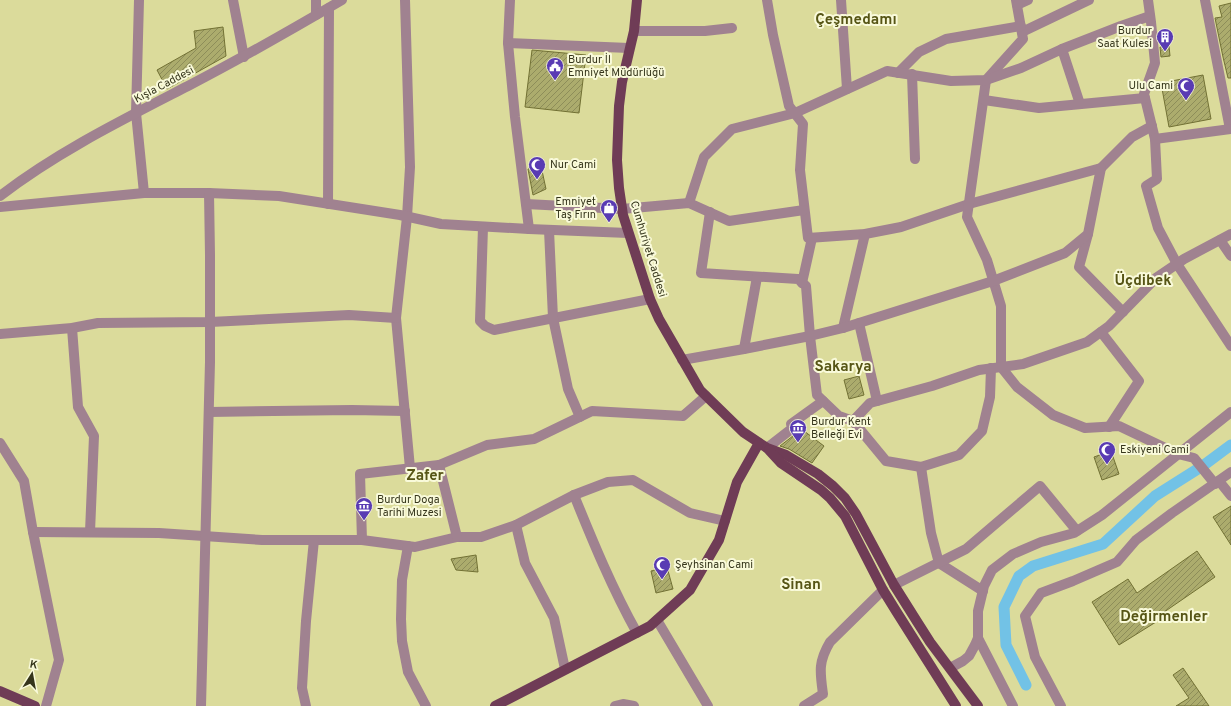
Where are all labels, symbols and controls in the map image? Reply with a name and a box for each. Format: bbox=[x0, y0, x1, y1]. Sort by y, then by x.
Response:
district label: Çeşmedamı bbox=[815, 11, 897, 30]
place label: Burdur Saat Kulesi bbox=[1097, 24, 1153, 51]
building icon: Burdur Saat Kulesi bbox=[1155, 27, 1175, 52]
place label: Burdur İl Emniyet Müdürlüğü bbox=[568, 52, 664, 80]
public building icon: Burdur İl Emniyet Müdürlüğü bbox=[545, 56, 565, 81]
street label: Kışla Caddesi bbox=[132, 63, 196, 107]
mosque icon: Ulu Cami bbox=[1176, 76, 1196, 101]
place label: Ulu Cami bbox=[1129, 79, 1173, 93]
mosque icon: Nur Cami bbox=[527, 155, 547, 180]
place label: Nur Cami bbox=[550, 158, 596, 172]
place label: Emniyet Taş Fırın bbox=[555, 195, 596, 222]
shop icon: Emniyet Taş Fırın bbox=[599, 198, 619, 223]
street label: Cumhuriyet Caddesi bbox=[627, 199, 669, 299]
district label: Üçdibek bbox=[1114, 270, 1172, 291]
district label: Sakarya bbox=[814, 358, 872, 377]
place label: Burdur Kent Belleği Evi bbox=[811, 415, 871, 442]
museum icon: Burdur Kent Belleği Evi bbox=[788, 418, 808, 443]
mosque icon: Eskiyeni Cami bbox=[1097, 440, 1117, 465]
place label: Eskiyeni Cami bbox=[1120, 443, 1189, 457]
district label: Zafer bbox=[406, 467, 445, 486]
place label: Burdur Doga Tarihi Muzesi bbox=[377, 493, 441, 520]
museum icon: Burdur Doga Tarihi Muzesi bbox=[354, 496, 374, 521]
mosque icon: Şeyhsinan Cami bbox=[652, 555, 672, 580]
place label: Şeyhsinan Cami bbox=[675, 558, 753, 572]
district label: Sinan bbox=[781, 576, 821, 595]
district label: Değirmenler bbox=[1120, 608, 1208, 627]
north arrow bbox=[12, 654, 52, 694]
text: K bbox=[29, 658, 39, 673]

